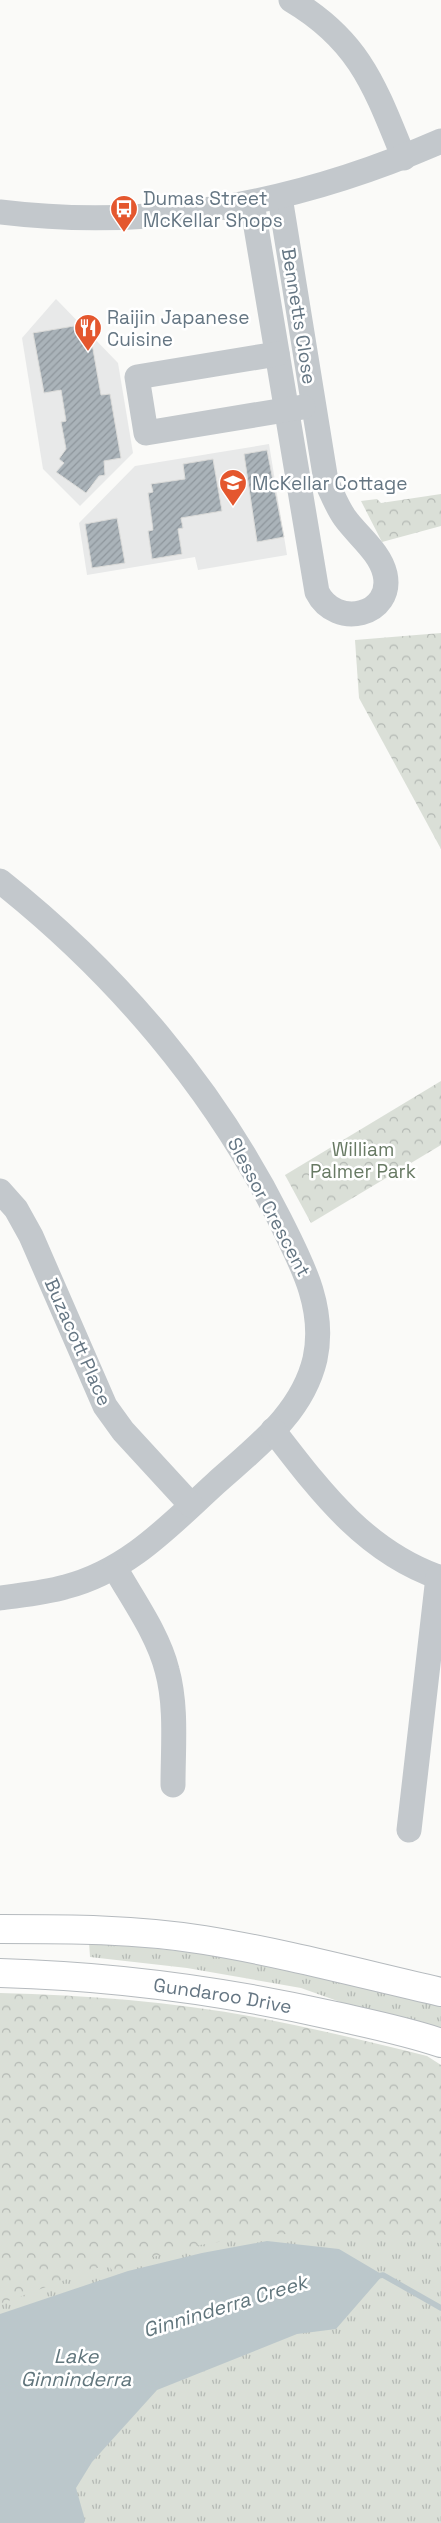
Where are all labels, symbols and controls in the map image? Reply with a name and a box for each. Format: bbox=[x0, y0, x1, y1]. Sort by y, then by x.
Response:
place label: Dumas Street McKellar Shops bbox=[143, 186, 283, 233]
bus stop icon: Dumas Street McKellar Shops bbox=[109, 194, 139, 233]
street label: Bennetts Close bbox=[276, 246, 322, 386]
place label: Raijin Japanese Cuisine bbox=[107, 305, 250, 352]
restaurant icon: Raijin Japanese Cuisine bbox=[73, 313, 103, 352]
school or university icon: McKellar Cottage bbox=[218, 468, 248, 507]
place label: McKellar Cottage bbox=[252, 471, 407, 496]
street label: Slessor Crescent bbox=[222, 1133, 316, 1281]
park label: William Palmer Park bbox=[310, 1137, 416, 1184]
street label: Buzacott Place bbox=[39, 1274, 117, 1410]
street label: Gundaroo Drive bbox=[152, 1972, 294, 2019]
water label: Ginninderra Creek bbox=[140, 2268, 312, 2343]
water label: Lake Ginninderra bbox=[21, 2343, 132, 2392]

